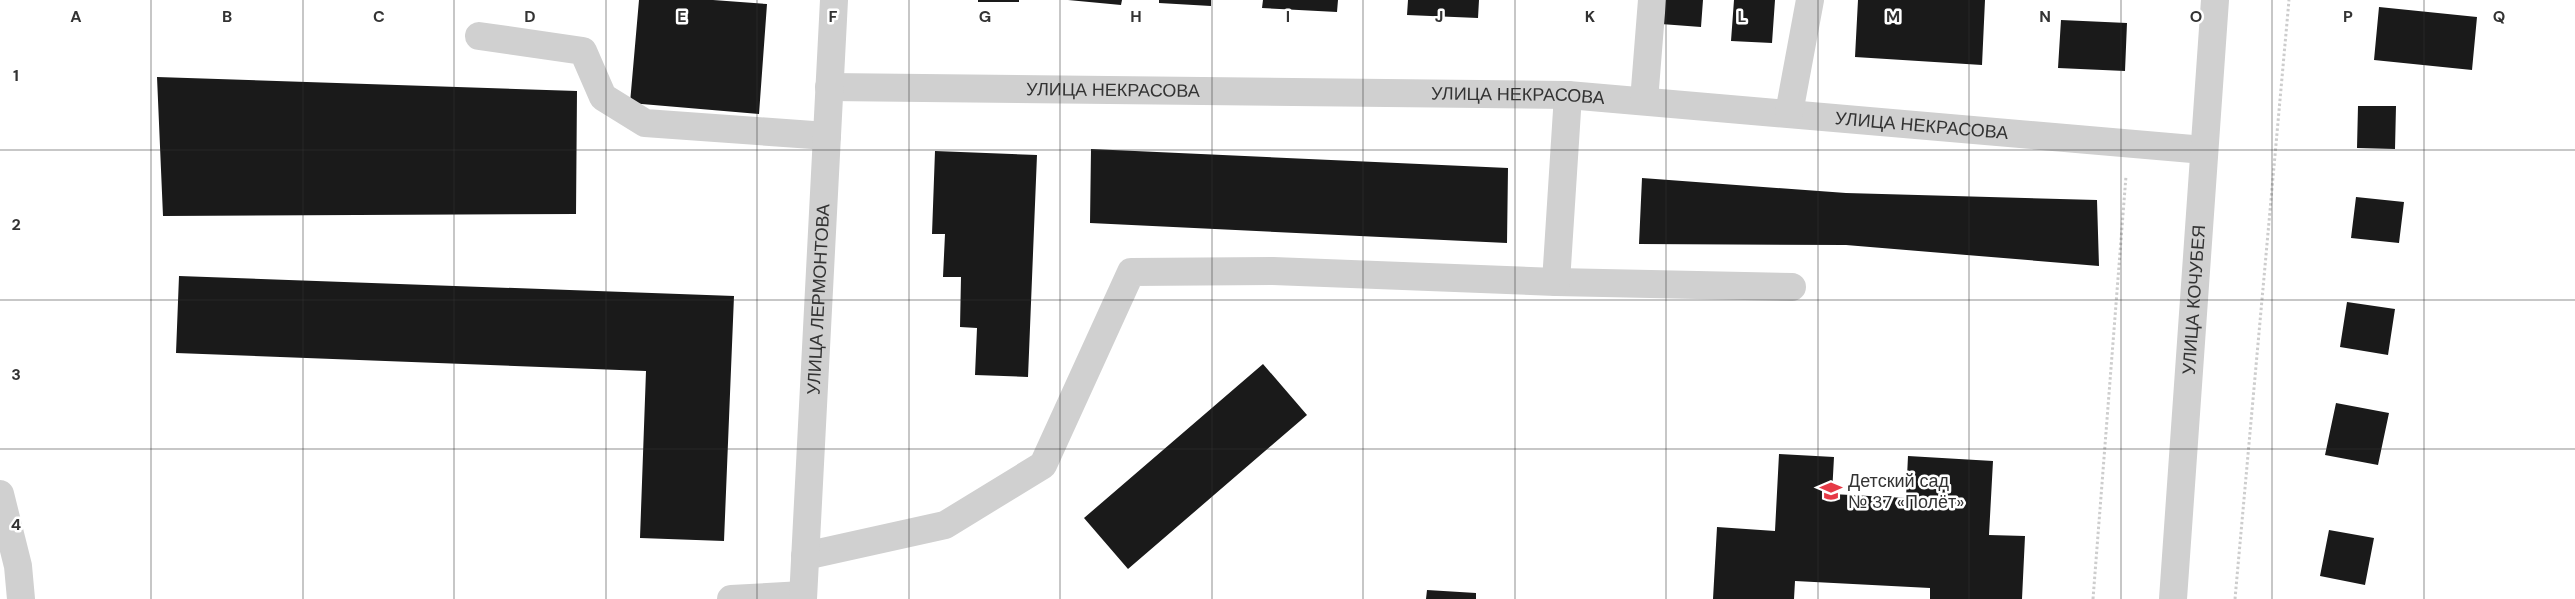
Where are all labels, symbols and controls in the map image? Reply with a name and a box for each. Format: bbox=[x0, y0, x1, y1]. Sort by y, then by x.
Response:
text: A bbox=[70, 6, 82, 27]
text: B bbox=[222, 6, 232, 27]
text: C bbox=[373, 6, 385, 27]
text: D bbox=[524, 6, 536, 27]
text: E bbox=[677, 6, 687, 27]
text: F bbox=[829, 6, 838, 27]
text: G bbox=[979, 6, 991, 27]
text: H bbox=[1130, 6, 1142, 27]
text: I bbox=[1286, 6, 1290, 27]
text: J bbox=[1435, 6, 1443, 27]
text: K bbox=[1585, 6, 1596, 27]
text: L bbox=[1738, 6, 1747, 27]
text: M bbox=[1886, 6, 1900, 27]
text: N bbox=[2039, 6, 2051, 27]
text: O bbox=[2190, 6, 2202, 27]
text: P bbox=[2343, 6, 2353, 27]
text: Q bbox=[2493, 6, 2505, 27]
text: 1 bbox=[13, 65, 19, 86]
street label: УЛИЦА НЕКРАСОВА bbox=[1026, 77, 1200, 103]
street label: УЛИЦА НЕКРАСОВА bbox=[1431, 82, 1606, 110]
street label: УЛИЦА НЕКРАСОВА bbox=[1834, 106, 2009, 145]
street label: УЛИЦА ЛЕРМОНТОВА bbox=[802, 203, 835, 395]
text: 2 bbox=[11, 214, 21, 235]
street label: УЛИЦА КОЧУБЕЯ bbox=[2177, 224, 2211, 375]
text: 3 bbox=[11, 364, 21, 385]
place label: Детский сад № 37 «Полёт» bbox=[1848, 469, 1964, 514]
school or university icon: Детский сад № 37 «Полёт» bbox=[1818, 478, 1844, 504]
text: 4 bbox=[11, 514, 21, 535]

